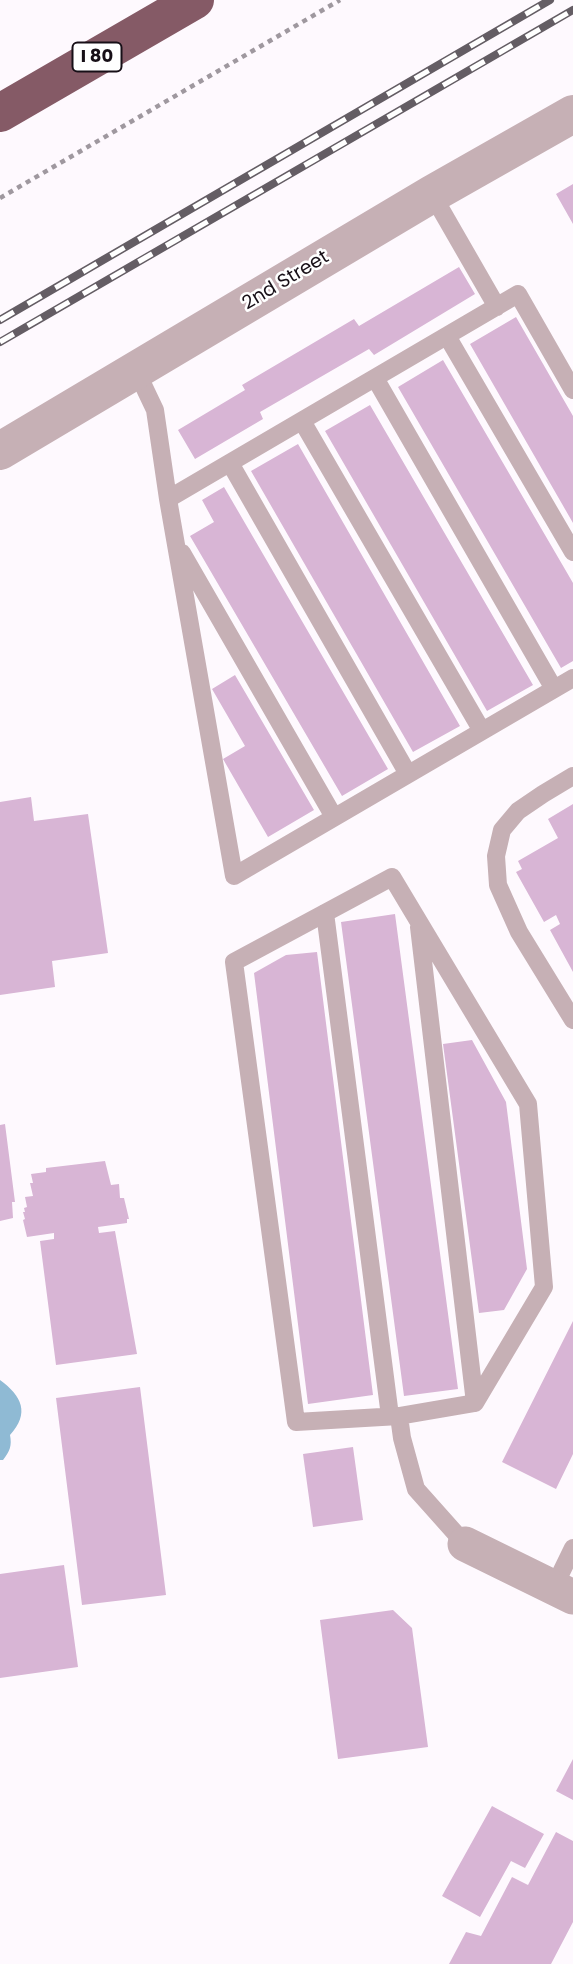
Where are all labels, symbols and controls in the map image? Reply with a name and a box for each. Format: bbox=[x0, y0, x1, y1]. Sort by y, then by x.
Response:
road number: I 80 bbox=[72, 42, 122, 72]
street label: 2nd Street bbox=[239, 246, 333, 316]

